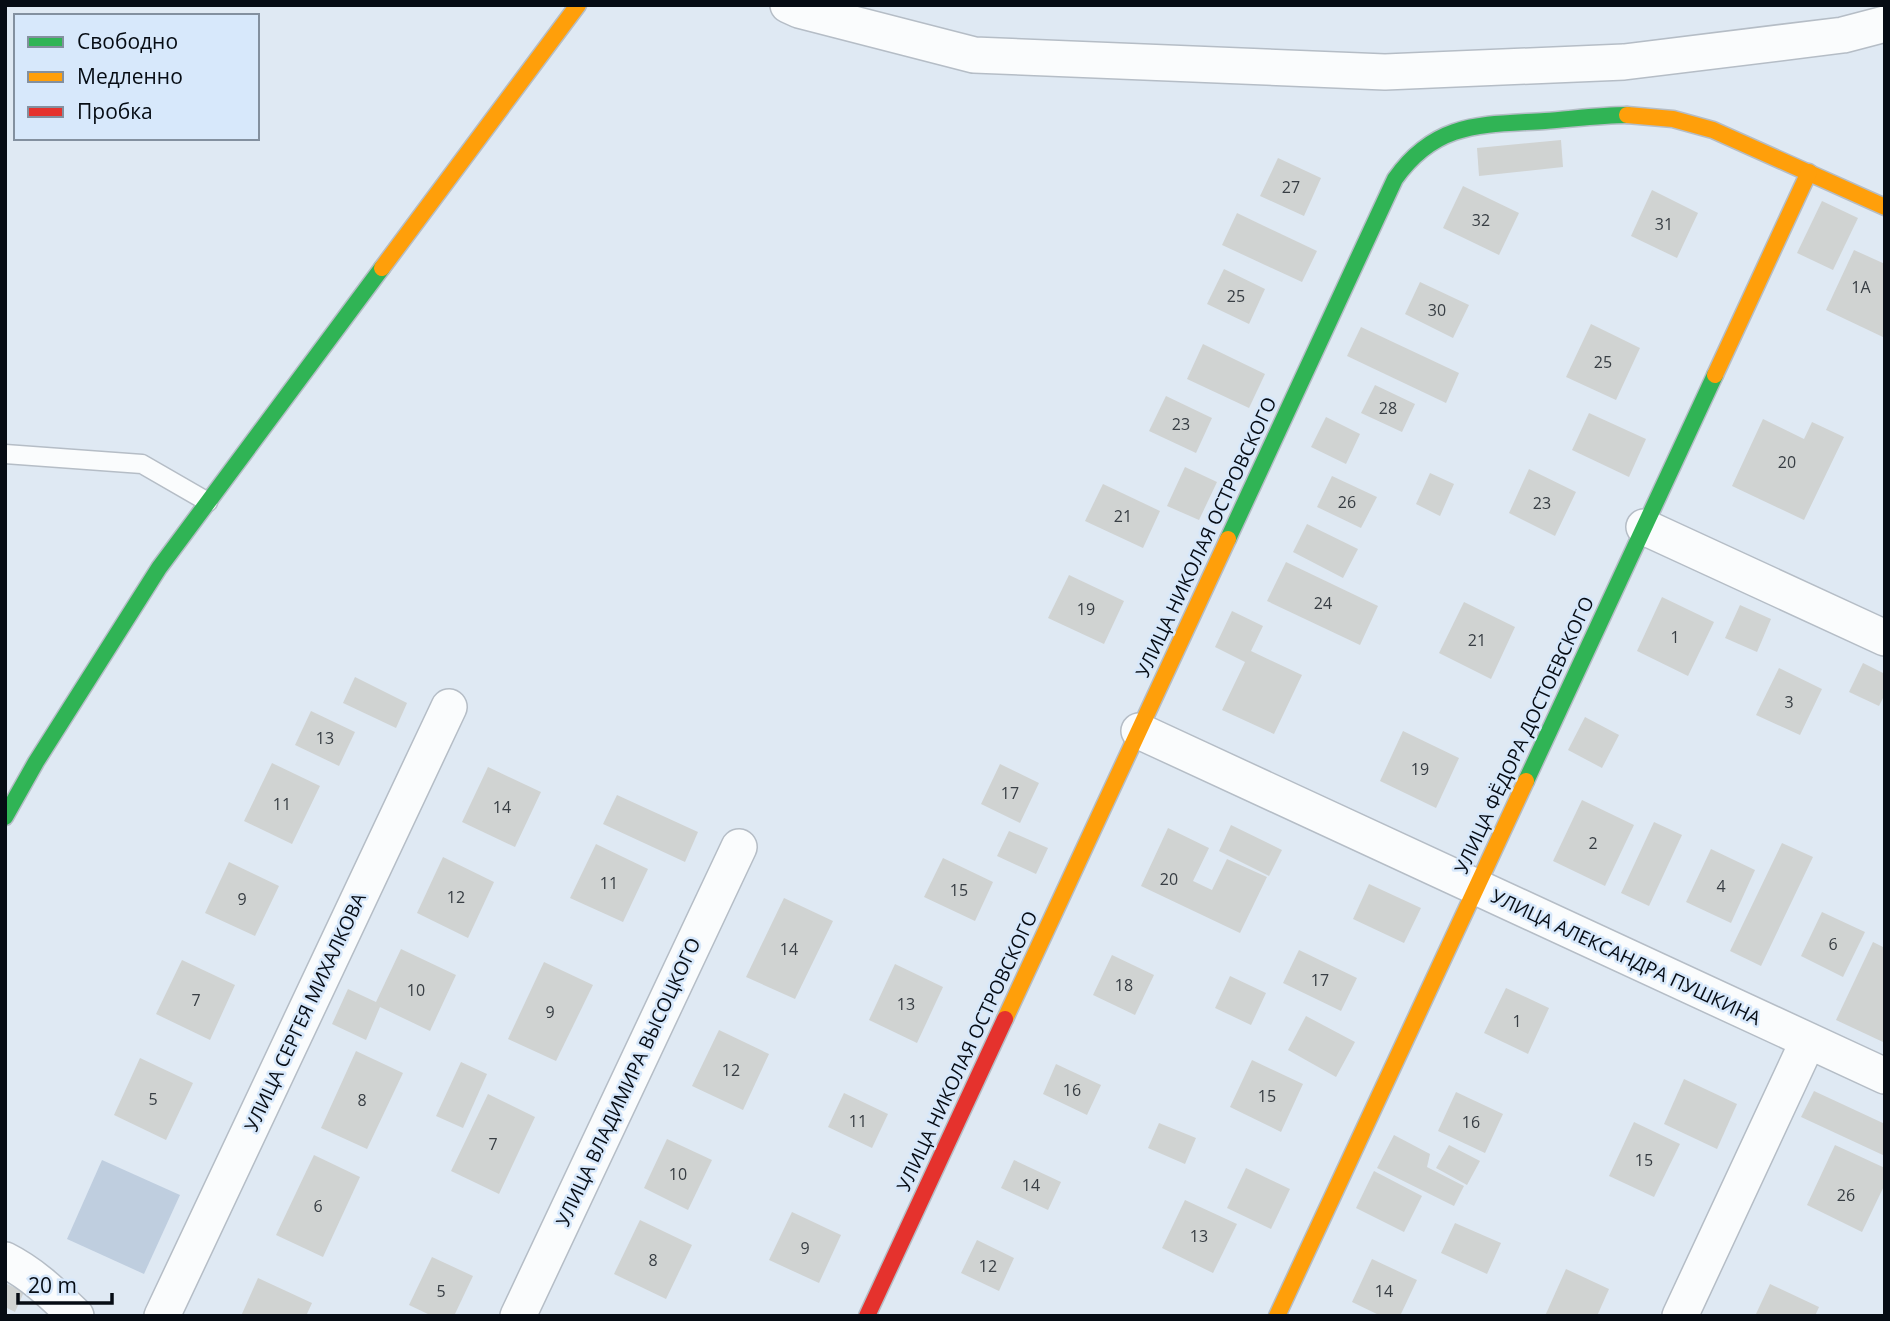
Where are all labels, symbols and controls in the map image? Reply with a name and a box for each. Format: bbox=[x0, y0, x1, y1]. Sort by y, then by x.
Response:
legend bbox=[14, 14, 259, 140]
text: Свободно bbox=[77, 27, 178, 55]
text: Медленно bbox=[77, 62, 183, 90]
text: Пробка bbox=[77, 97, 153, 125]
house number: 27 bbox=[1282, 176, 1300, 198]
house number: 32 bbox=[1472, 209, 1490, 231]
house number: 31 bbox=[1655, 213, 1673, 235]
house number: 1А bbox=[1851, 276, 1872, 298]
house number: 25 bbox=[1227, 285, 1245, 307]
house number: 30 bbox=[1428, 299, 1446, 321]
house number: 25 bbox=[1594, 351, 1612, 373]
street label: УЛИЦА НИКОЛАЯ ОСТРОВСКОГО bbox=[1129, 393, 1283, 681]
house number: 28 bbox=[1379, 397, 1397, 419]
house number: 23 bbox=[1172, 413, 1190, 435]
house number: 20 bbox=[1778, 451, 1796, 473]
house number: 26 bbox=[1338, 491, 1356, 513]
house number: 23 bbox=[1533, 492, 1551, 514]
house number: 21 bbox=[1114, 505, 1132, 527]
house number: 24 bbox=[1314, 592, 1332, 614]
street label: УЛИЦА ФЁДОРА ДОСТОЕВСКОГО bbox=[1448, 592, 1600, 878]
house number: 19 bbox=[1077, 598, 1095, 620]
house number: 1 bbox=[1670, 626, 1680, 648]
house number: 21 bbox=[1468, 629, 1486, 651]
house number: 3 bbox=[1784, 691, 1794, 713]
house number: 13 bbox=[316, 727, 334, 749]
house number: 19 bbox=[1411, 758, 1429, 780]
house number: 17 bbox=[1001, 782, 1019, 804]
house number: 11 bbox=[273, 793, 291, 815]
house number: 14 bbox=[493, 796, 511, 818]
house number: 2 bbox=[1588, 832, 1598, 854]
house number: 20 bbox=[1160, 868, 1178, 890]
house number: 11 bbox=[600, 872, 618, 894]
house number: 4 bbox=[1716, 875, 1726, 897]
house number: 15 bbox=[950, 879, 968, 901]
street label: УЛИЦА АЛЕКСАНДРА ПУШКИНА bbox=[1487, 883, 1765, 1031]
house number: 12 bbox=[447, 886, 465, 908]
house number: 9 bbox=[237, 888, 247, 910]
street label: УЛИЦА СЕРГЕЯ МИХАЛКОВА bbox=[238, 889, 372, 1135]
street label: УЛИЦА НИКОЛАЯ ОСТРОВСКОГО bbox=[890, 907, 1044, 1195]
street label: УЛИЦА ВЛАДИМИРА ВЫСОЦКОГО bbox=[550, 933, 706, 1231]
house number: 6 bbox=[1828, 933, 1838, 955]
house number: 14 bbox=[780, 938, 798, 960]
house number: 17 bbox=[1311, 969, 1329, 991]
house number: 18 bbox=[1115, 974, 1133, 996]
house number: 10 bbox=[407, 979, 425, 1001]
house number: 7 bbox=[191, 989, 201, 1011]
house number: 13 bbox=[897, 993, 915, 1015]
house number: 9 bbox=[545, 1001, 555, 1023]
house number: 1 bbox=[1512, 1010, 1522, 1032]
house number: 12 bbox=[722, 1059, 740, 1081]
house number: 16 bbox=[1063, 1079, 1081, 1101]
house number: 15 bbox=[1258, 1085, 1276, 1107]
house number: 5 bbox=[148, 1088, 158, 1110]
house number: 8 bbox=[357, 1089, 367, 1111]
house number: 11 bbox=[849, 1110, 867, 1132]
house number: 16 bbox=[1462, 1111, 1480, 1133]
house number: 7 bbox=[488, 1133, 498, 1155]
house number: 15 bbox=[1635, 1149, 1653, 1171]
house number: 10 bbox=[669, 1163, 687, 1185]
house number: 14 bbox=[1022, 1174, 1040, 1196]
house number: 26 bbox=[1837, 1184, 1855, 1206]
house number: 6 bbox=[313, 1195, 323, 1217]
house number: 13 bbox=[1190, 1225, 1208, 1247]
house number: 9 bbox=[800, 1237, 810, 1259]
house number: 8 bbox=[648, 1249, 658, 1271]
house number: 12 bbox=[979, 1255, 997, 1277]
scale bar bbox=[18, 1262, 112, 1306]
text: 20 m bbox=[28, 1271, 77, 1299]
house number: 5 bbox=[436, 1280, 446, 1302]
house number: 14 bbox=[1375, 1280, 1393, 1302]

